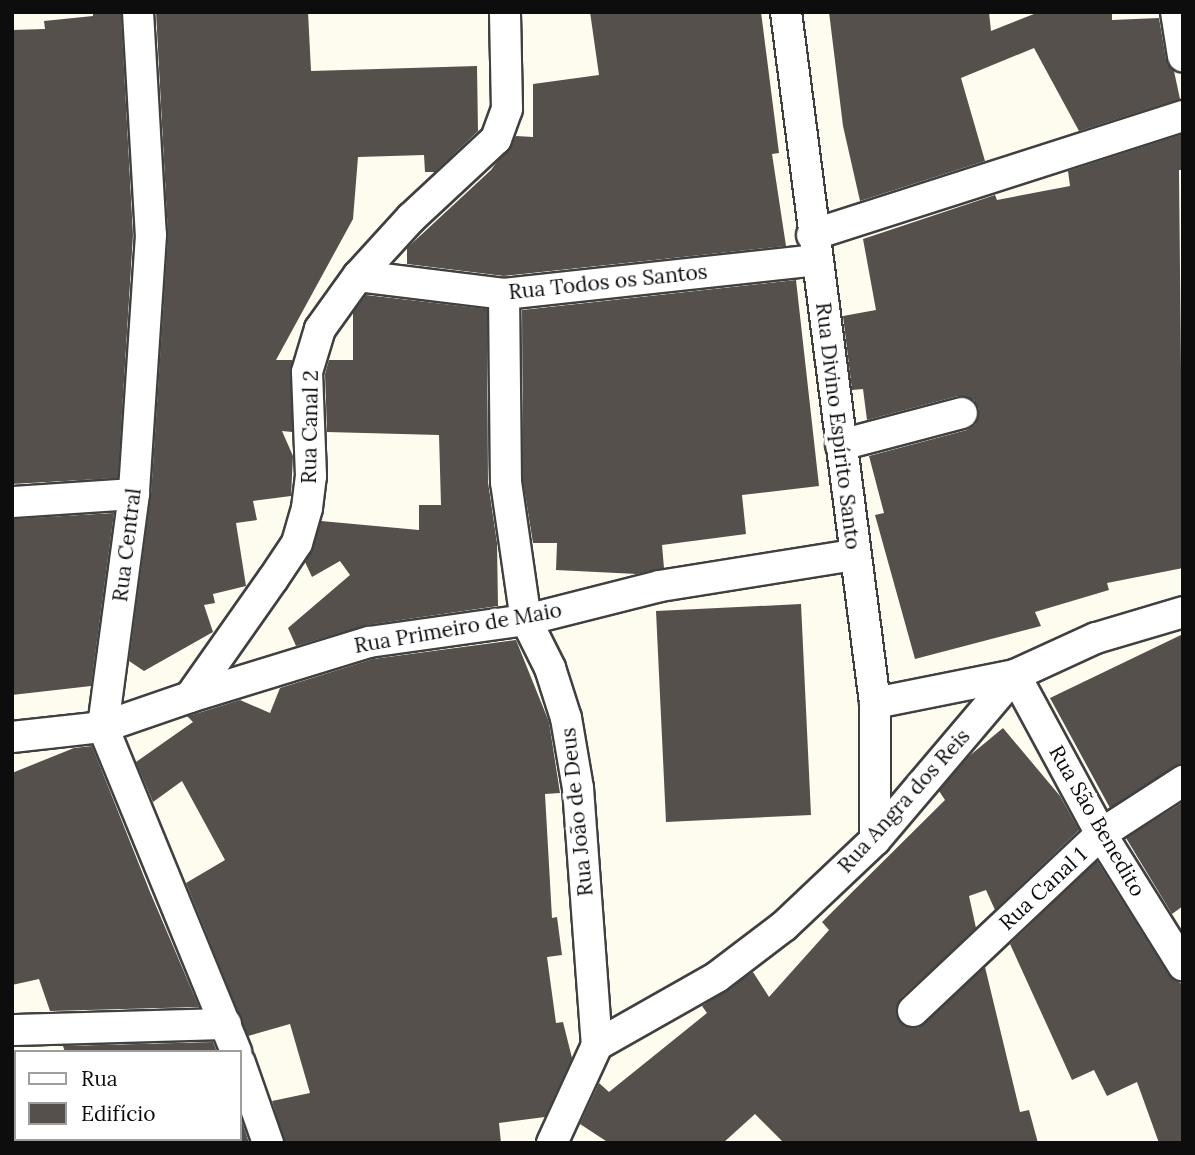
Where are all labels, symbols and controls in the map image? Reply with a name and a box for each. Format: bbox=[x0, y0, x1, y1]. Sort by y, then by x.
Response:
street label: Rua Todos os Santos bbox=[507, 259, 709, 305]
street label: Rua Divino Espírito Santo bbox=[810, 301, 866, 551]
street label: Rua Canal 2 bbox=[296, 370, 324, 484]
street label: Rua Central bbox=[108, 487, 146, 603]
street label: Rua Primeiro de Maio bbox=[352, 597, 564, 659]
street label: Rua Angra dos Reis bbox=[833, 724, 975, 878]
street label: Rua João de Deus bbox=[556, 726, 598, 898]
street label: Rua São Benedito bbox=[1044, 741, 1150, 901]
street label: Rua Canal 1 bbox=[994, 842, 1092, 936]
legend bbox=[14, 1050, 242, 1141]
text: Rua bbox=[81, 1065, 118, 1092]
text: Edifício bbox=[81, 1100, 156, 1127]

